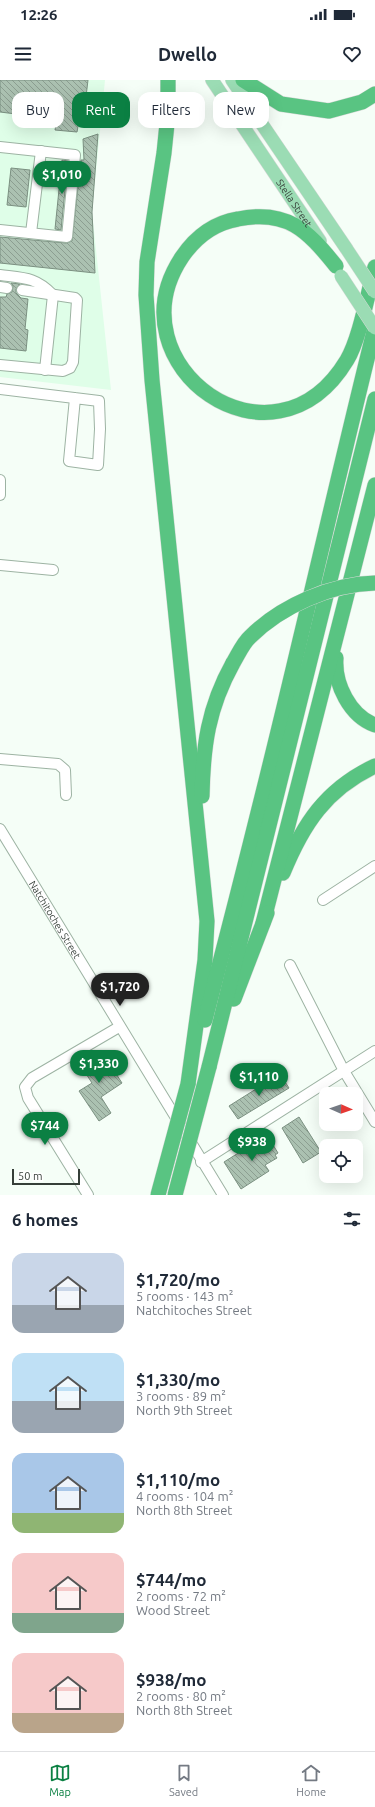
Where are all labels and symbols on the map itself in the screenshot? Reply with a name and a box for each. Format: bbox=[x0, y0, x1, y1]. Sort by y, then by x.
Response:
pin: $1,010 bbox=[29, 161, 95, 195]
street label: Stella Street bbox=[274, 177, 314, 229]
street label: Natchitoches Street bbox=[27, 879, 83, 961]
pin: $1,720 bbox=[87, 973, 153, 1007]
pin: $1,330 bbox=[66, 1050, 132, 1084]
pin: $1,110 bbox=[226, 1063, 292, 1097]
north arrow bbox=[319, 1087, 363, 1131]
pin: $744 bbox=[21, 1112, 69, 1146]
pin: $938 bbox=[228, 1128, 276, 1162]
scale bar bbox=[12, 1167, 80, 1186]

